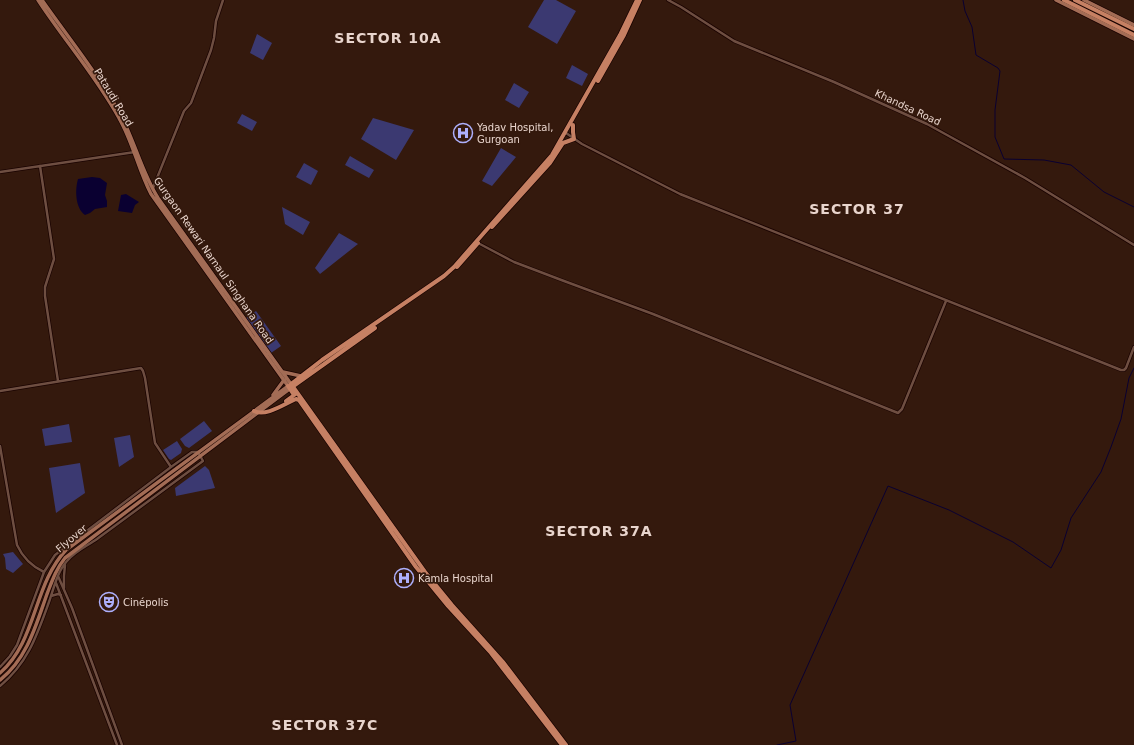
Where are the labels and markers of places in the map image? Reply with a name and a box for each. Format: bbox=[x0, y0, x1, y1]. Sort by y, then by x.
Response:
hospital icon: Yadav Hospital, Gurgoan bbox=[452, 122, 474, 144]
place label: Yadav Hospital, Gurgoan bbox=[476, 122, 553, 145]
hospital icon: Kamla Hospital bbox=[393, 567, 415, 589]
place label: Kamla Hospital bbox=[418, 573, 493, 584]
theatre icon: Cinépolis bbox=[98, 591, 120, 613]
place label: Cinépolis bbox=[123, 597, 168, 608]

